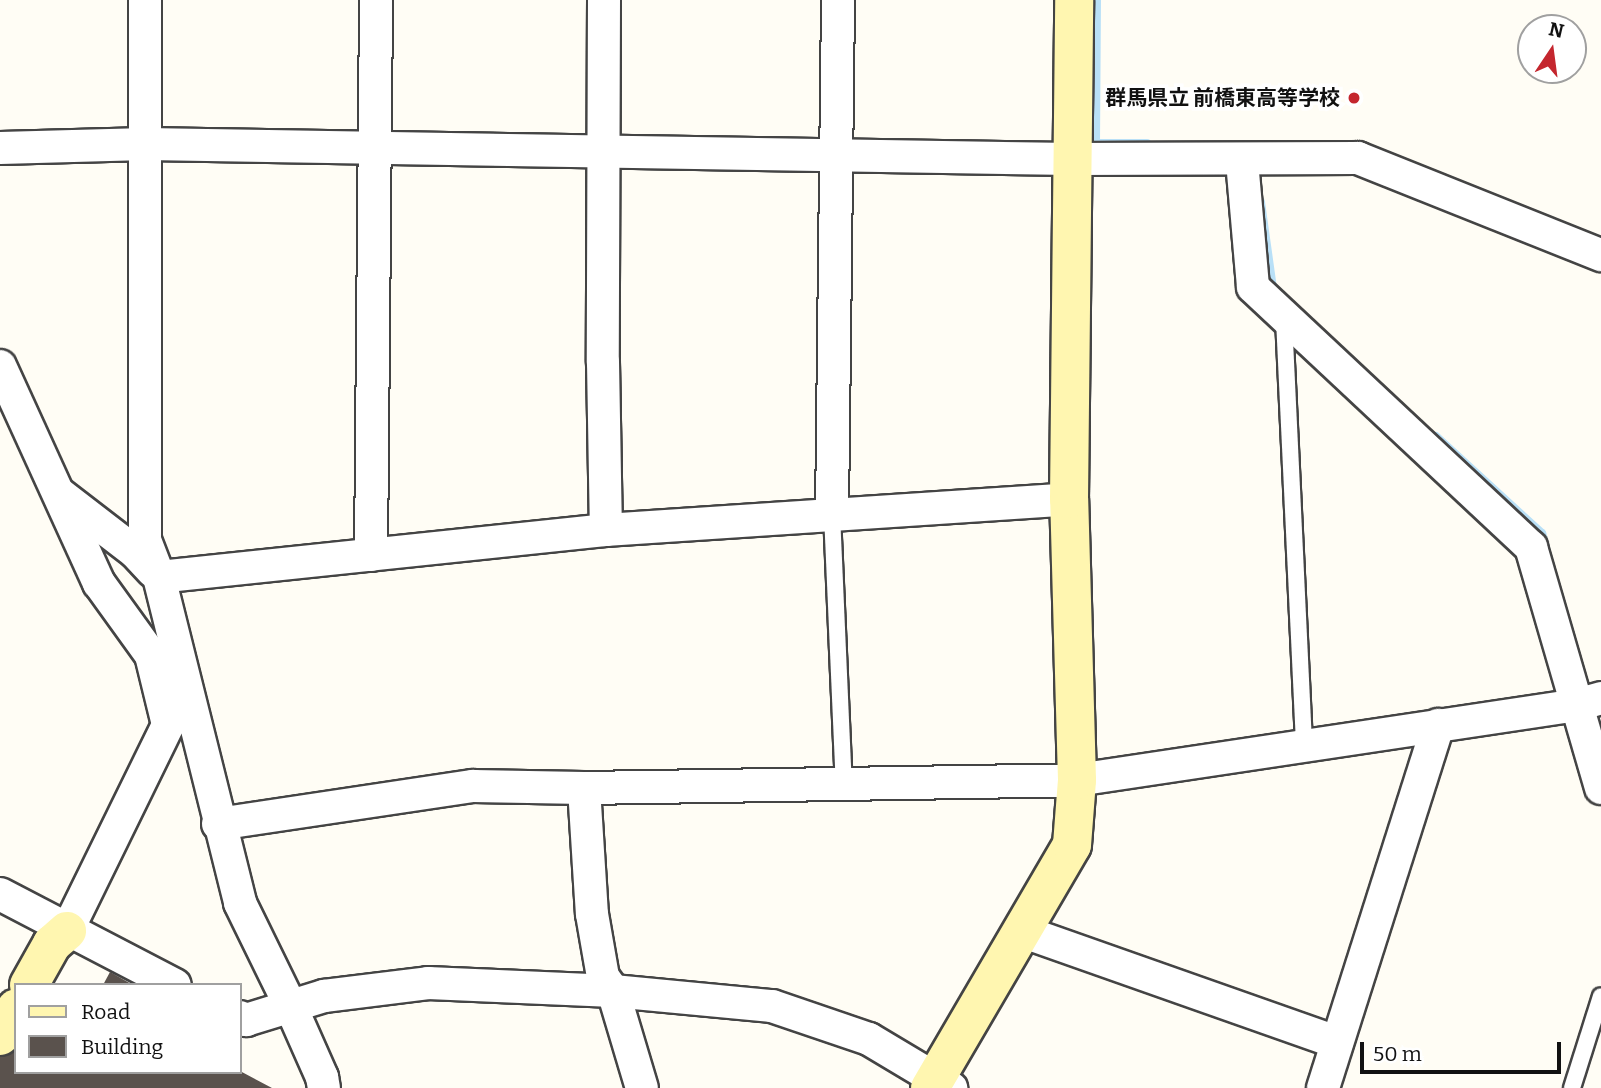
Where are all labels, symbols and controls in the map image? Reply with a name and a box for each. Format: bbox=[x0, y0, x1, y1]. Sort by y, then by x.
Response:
north arrow bbox=[1517, 14, 1587, 84]
text: N bbox=[1547, 17, 1566, 43]
place label: 群馬県立 前橋東高等学校 bbox=[1105, 85, 1340, 111]
marker: 群馬県立 前橋東高等学校 bbox=[1346, 90, 1362, 106]
legend bbox=[14, 983, 242, 1074]
text: Road bbox=[81, 999, 130, 1025]
scale bar bbox=[1363, 1028, 1564, 1072]
text: Building bbox=[81, 1034, 163, 1060]
text: 50 m bbox=[1373, 1041, 1422, 1067]

